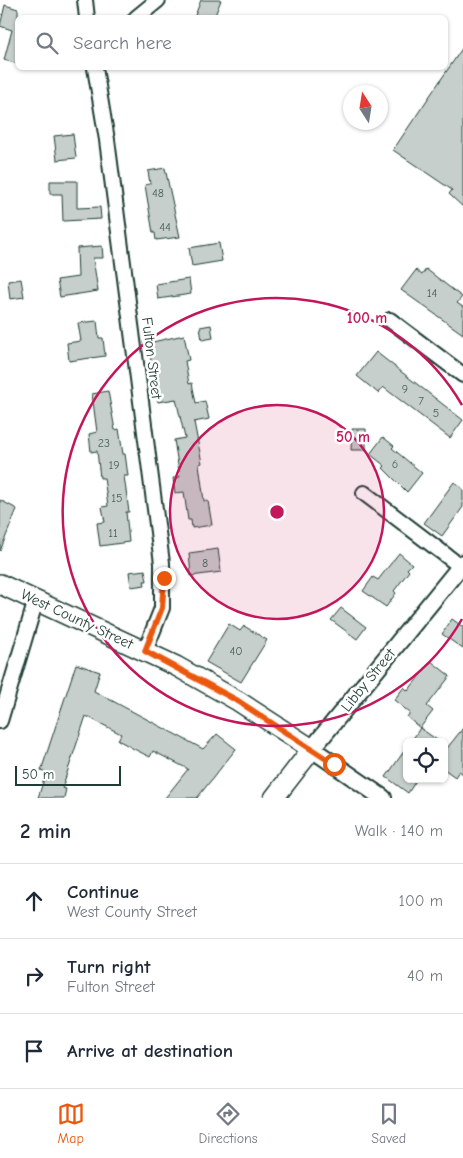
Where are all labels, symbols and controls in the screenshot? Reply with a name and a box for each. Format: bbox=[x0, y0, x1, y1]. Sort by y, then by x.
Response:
search box bbox=[15, 15, 448, 70]
icon: search bbox=[33, 29, 61, 57]
text: Search here bbox=[73, 32, 172, 54]
north arrow bbox=[343, 85, 388, 130]
house number: 48 bbox=[152, 186, 164, 200]
house number: 44 bbox=[159, 220, 171, 234]
house number: 14 bbox=[427, 286, 437, 300]
text: 100 m bbox=[347, 309, 387, 327]
street label: Fulton Street bbox=[138, 316, 166, 401]
house number: 9 bbox=[402, 382, 408, 396]
house number: 7 bbox=[418, 394, 424, 408]
house number: 5 bbox=[433, 406, 439, 420]
text: 50 m bbox=[336, 428, 370, 446]
house number: 23 bbox=[98, 436, 110, 450]
house number: 6 bbox=[392, 457, 398, 471]
house number: 19 bbox=[108, 458, 120, 472]
house number: 15 bbox=[111, 491, 123, 505]
centre of rings bbox=[268, 503, 286, 521]
house number: 11 bbox=[108, 526, 118, 540]
house number: 8 bbox=[202, 556, 208, 570]
route end bbox=[153, 567, 176, 590]
street label: West County Street bbox=[18, 585, 137, 653]
house number: 40 bbox=[229, 644, 243, 658]
street label: Libby Street bbox=[337, 644, 399, 715]
map controls bbox=[403, 738, 448, 783]
button: locate bbox=[403, 738, 448, 783]
route start bbox=[323, 753, 346, 776]
scale bar bbox=[15, 763, 121, 786]
text: 50 m bbox=[22, 766, 54, 783]
text: 2 min bbox=[20, 819, 71, 843]
text: Walk · 140 m bbox=[355, 822, 443, 840]
text: Continue bbox=[67, 881, 139, 903]
icon: ahead bbox=[20, 887, 48, 915]
text: 100 m bbox=[399, 892, 443, 910]
text: West County Street bbox=[67, 903, 197, 921]
text: Turn right bbox=[67, 956, 151, 978]
icon: right bbox=[20, 962, 48, 990]
text: 40 m bbox=[407, 967, 443, 985]
text: Fulton Street bbox=[67, 978, 155, 996]
icon: arrive bbox=[20, 1037, 48, 1065]
text: Arrive at destination bbox=[67, 1040, 233, 1062]
tab: Map bbox=[57, 1100, 85, 1147]
tab: Directions bbox=[198, 1100, 258, 1147]
tab: Saved bbox=[371, 1100, 406, 1147]

